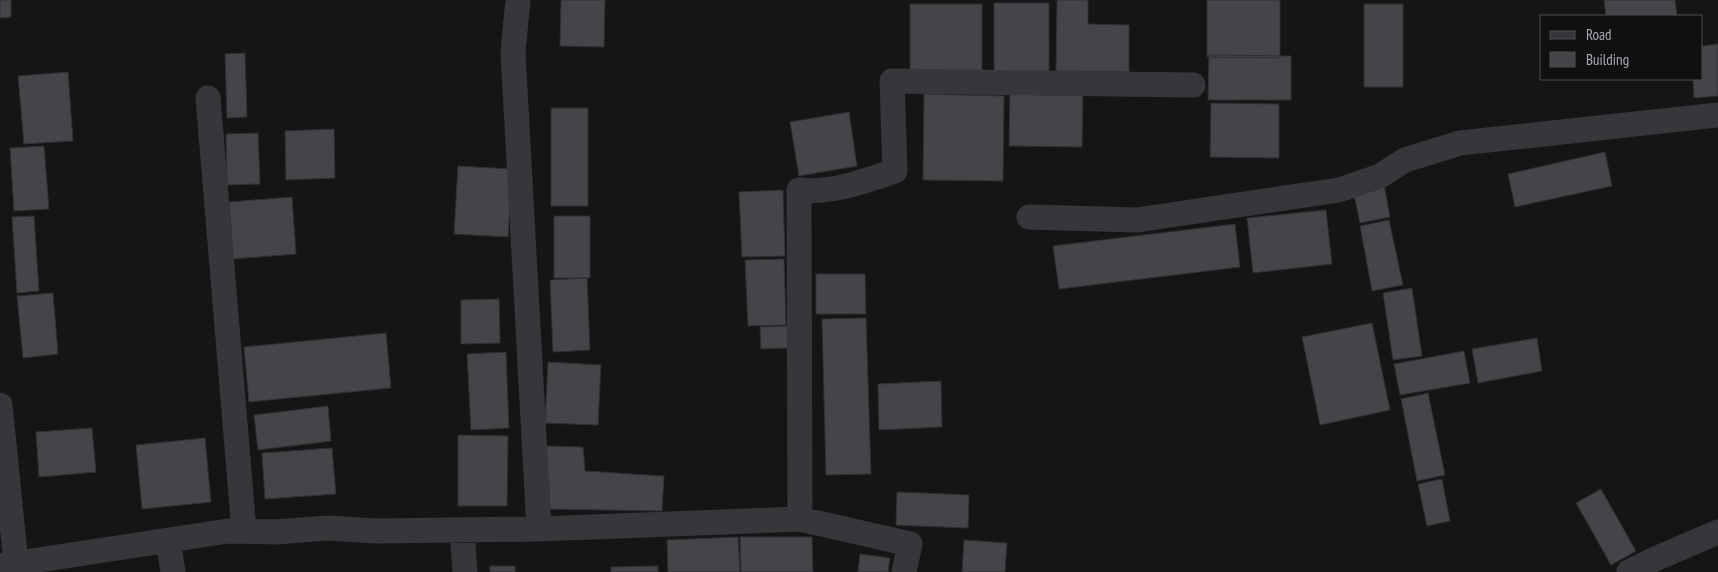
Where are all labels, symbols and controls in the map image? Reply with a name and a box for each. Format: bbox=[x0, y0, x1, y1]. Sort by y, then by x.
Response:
legend bbox=[1540, 15, 1703, 80]
text: Road bbox=[1586, 25, 1612, 44]
text: Building bbox=[1586, 50, 1629, 69]

